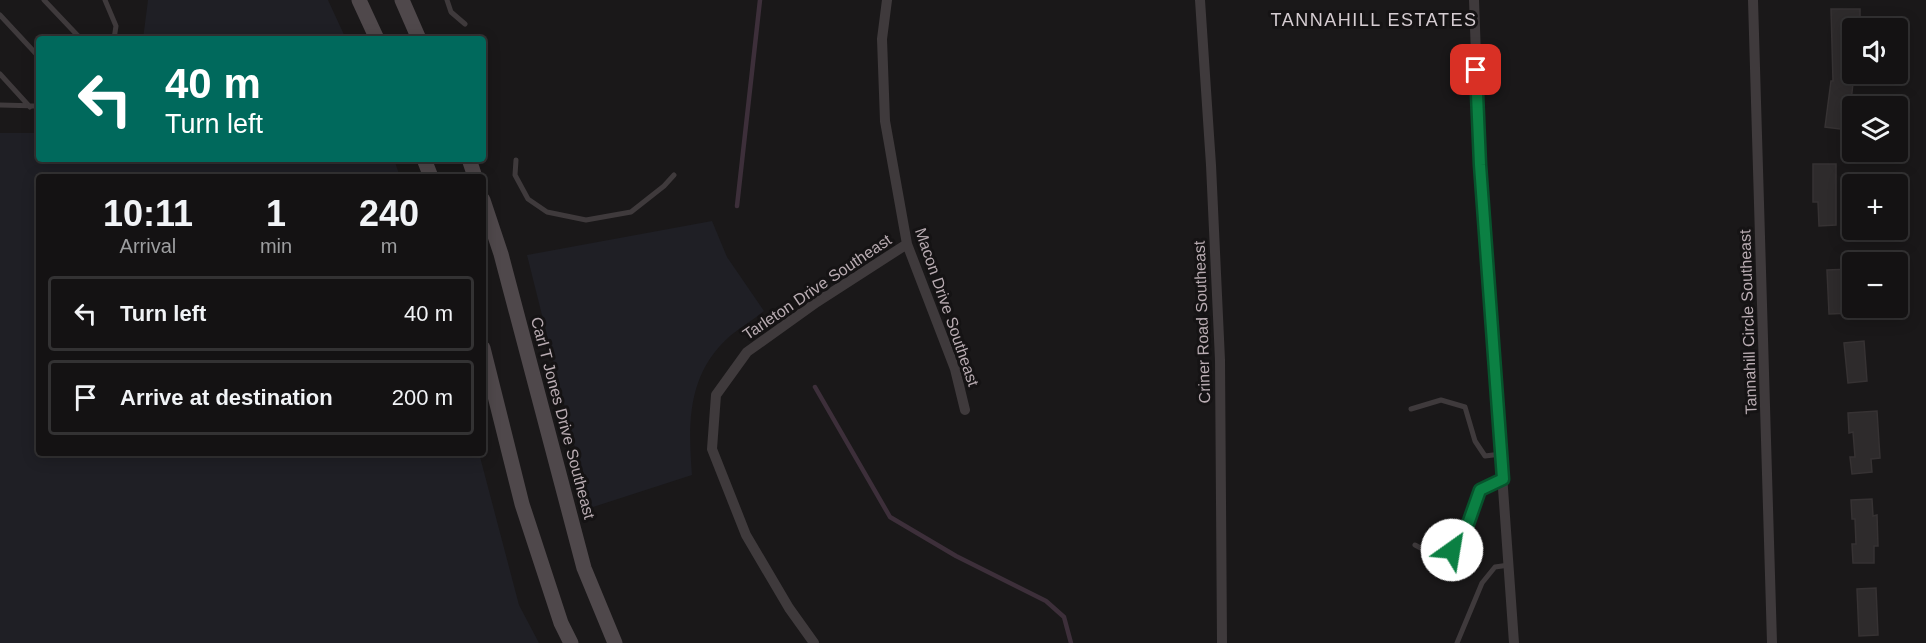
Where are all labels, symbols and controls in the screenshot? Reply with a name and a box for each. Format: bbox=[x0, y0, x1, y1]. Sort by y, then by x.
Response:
district label: TANNAHILL ESTATES bbox=[1271, 10, 1477, 30]
map controls bbox=[1842, 18, 1908, 318]
button: sound bbox=[1842, 18, 1908, 84]
pin bbox=[1450, 44, 1501, 95]
icon: arrive bbox=[1459, 53, 1492, 86]
icon: left bbox=[66, 60, 144, 138]
text: 40 m bbox=[165, 60, 261, 107]
button: layers bbox=[1842, 96, 1908, 162]
text: Turn left bbox=[165, 109, 263, 139]
button: + bbox=[1842, 174, 1908, 240]
text: 10:11 bbox=[103, 193, 193, 234]
text: 1 bbox=[266, 193, 286, 234]
text: 240 bbox=[359, 193, 419, 234]
street label: Macon Drive Southeast bbox=[912, 226, 982, 389]
street label: Tannahill Circle Southeast bbox=[1736, 229, 1760, 415]
street label: Tarleton Drive Southeast bbox=[740, 231, 895, 343]
text: Arrival bbox=[120, 235, 176, 257]
text: min bbox=[260, 235, 292, 257]
text: m bbox=[381, 235, 397, 257]
street label: Criner Road Southeast bbox=[1191, 240, 1213, 404]
button: − bbox=[1842, 252, 1908, 318]
icon: left bbox=[69, 297, 102, 330]
text: Turn left bbox=[120, 301, 206, 326]
text: 40 m bbox=[404, 301, 453, 326]
street label: Carl T Jones Drive Southeast bbox=[528, 315, 598, 521]
icon: arrive bbox=[69, 381, 102, 414]
text: Arrive at destination bbox=[120, 385, 333, 410]
text: 200 m bbox=[392, 385, 453, 410]
position arrow bbox=[1420, 518, 1484, 582]

